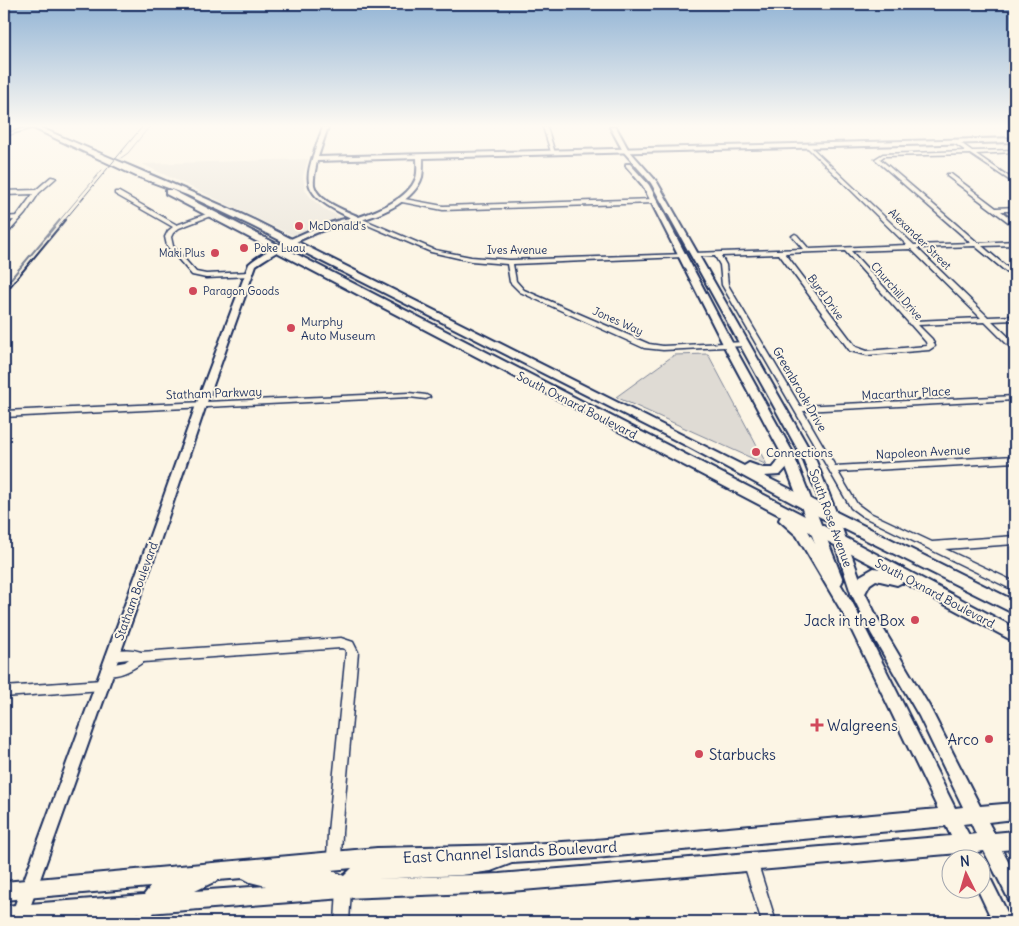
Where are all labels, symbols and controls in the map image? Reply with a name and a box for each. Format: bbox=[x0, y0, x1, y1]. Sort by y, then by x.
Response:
street label: Alexander Street bbox=[886, 205, 955, 273]
place label: McDonald's bbox=[309, 219, 366, 233]
marker: McDonald's bbox=[293, 220, 305, 232]
place label: Poke Luau bbox=[254, 241, 306, 255]
marker: Poke Luau bbox=[238, 242, 250, 254]
street label: Ives Avenue bbox=[487, 243, 547, 257]
place label: Maki Plus bbox=[159, 246, 205, 260]
marker: Maki Plus bbox=[209, 247, 221, 259]
street label: Churchill Drive bbox=[868, 259, 926, 323]
street label: Byrd Drive bbox=[805, 271, 847, 323]
place label: Paragon Goods bbox=[203, 284, 279, 298]
marker: Paragon Goods bbox=[187, 285, 199, 297]
street label: Jones Way bbox=[591, 304, 645, 338]
place label: Murphy Auto Museum bbox=[301, 314, 376, 343]
marker: Murphy Auto Museum bbox=[285, 322, 297, 334]
street label: Greenbrook Drive bbox=[770, 344, 830, 434]
street label: South Oxnard Boulevard bbox=[514, 368, 640, 442]
street label: Macarthur Place bbox=[861, 383, 951, 403]
street label: Statham Parkway bbox=[166, 384, 262, 402]
street label: Napoleon Avenue bbox=[875, 442, 971, 462]
place label: Connections bbox=[766, 445, 833, 460]
marker: Connections bbox=[750, 446, 762, 458]
street label: South Rose Avenue bbox=[806, 467, 856, 569]
street label: Statham Boulevard bbox=[111, 540, 161, 642]
street label: South Oxnard Boulevard bbox=[873, 555, 997, 631]
place label: Jack in the Box bbox=[804, 611, 906, 630]
marker: Jack in the Box bbox=[909, 614, 921, 626]
place label: Walgreens bbox=[827, 716, 898, 735]
marker: Walgreens bbox=[811, 719, 823, 731]
place label: Arco bbox=[947, 730, 979, 749]
marker: Arco bbox=[983, 733, 995, 745]
place label: Starbucks bbox=[709, 745, 776, 764]
marker: Starbucks bbox=[693, 748, 705, 760]
street label: East Channel Islands Boulevard bbox=[403, 837, 618, 867]
north arrow bbox=[942, 848, 992, 898]
text: N bbox=[959, 852, 970, 870]

